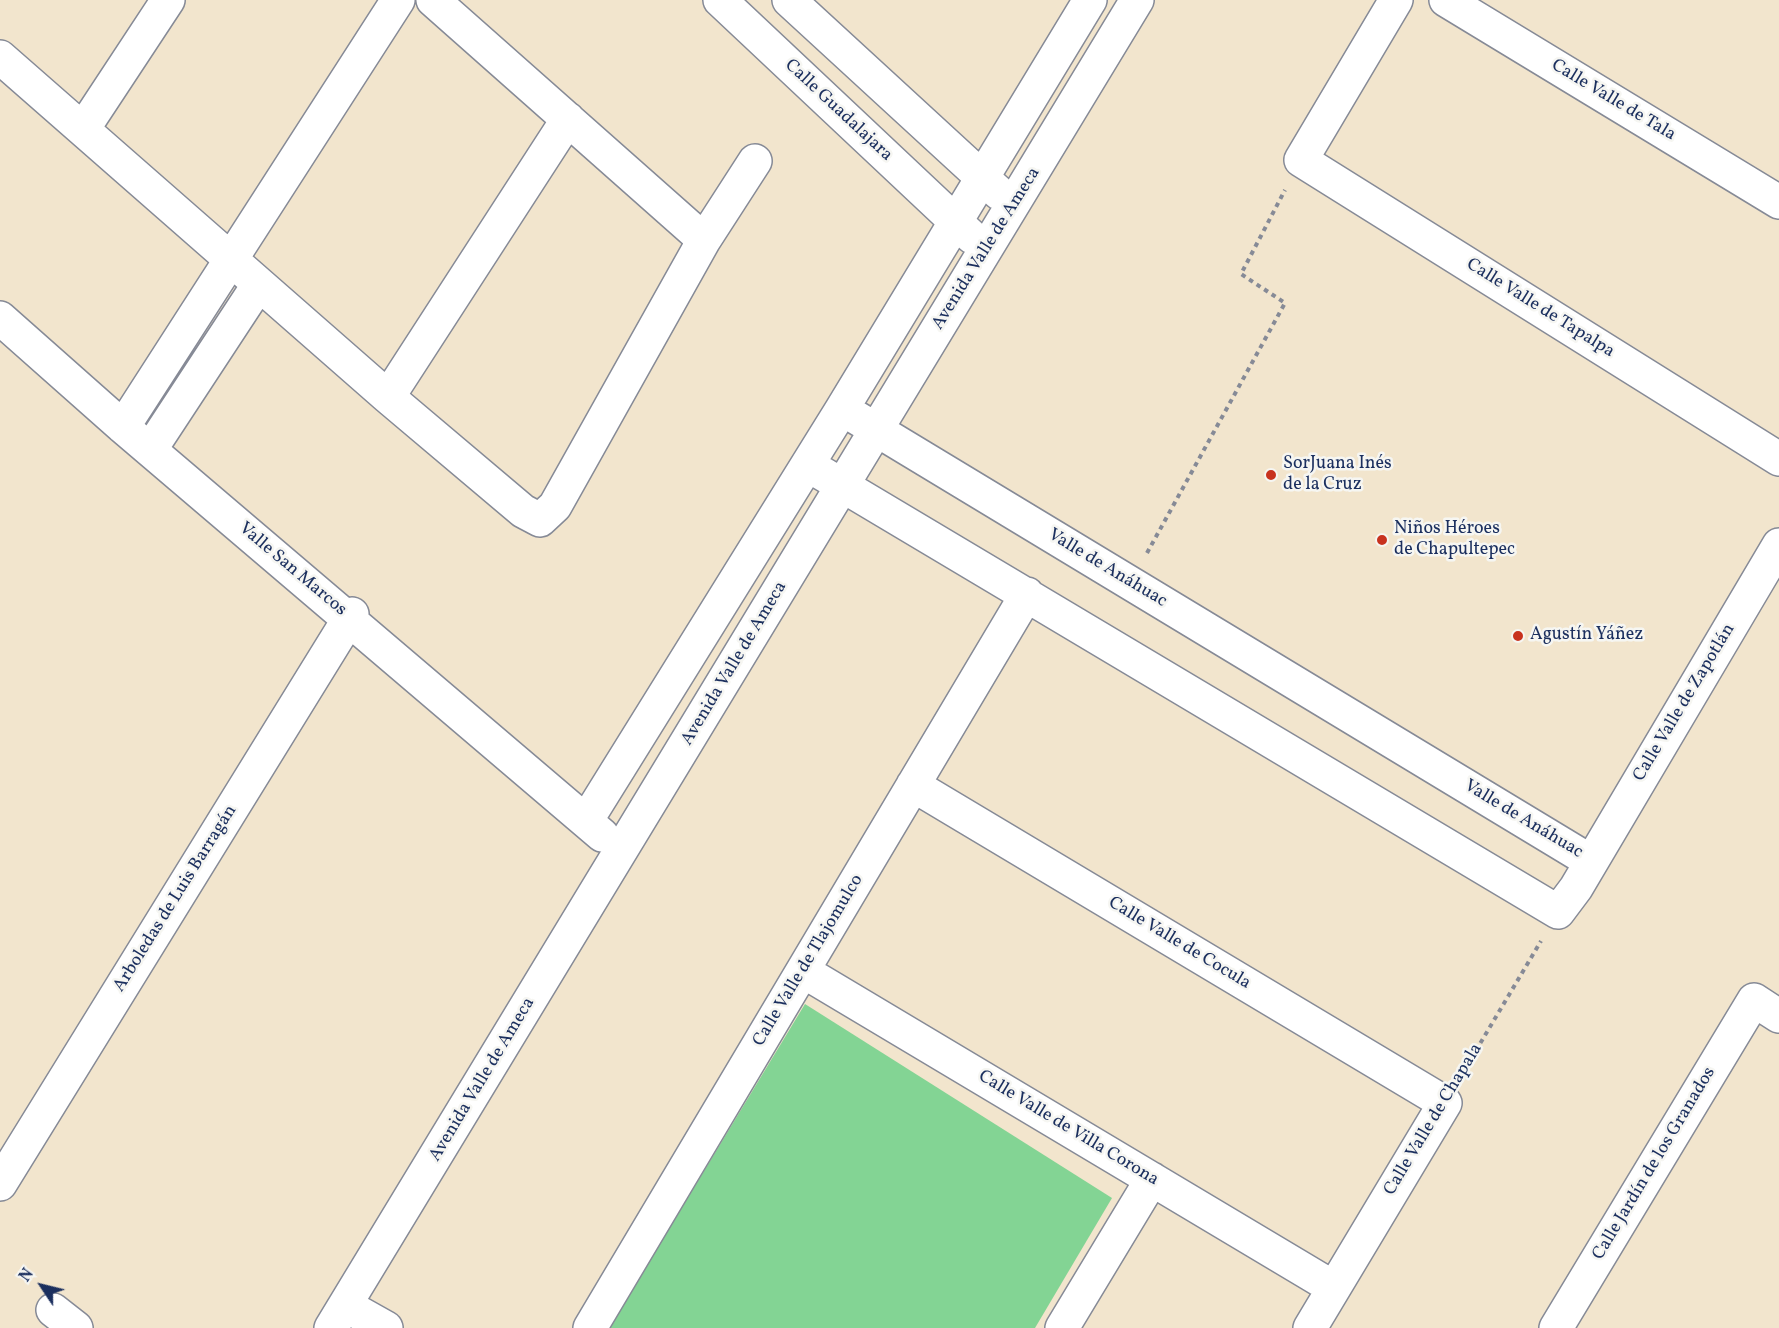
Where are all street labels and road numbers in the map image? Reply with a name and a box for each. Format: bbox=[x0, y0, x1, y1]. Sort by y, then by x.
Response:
street label: Calle Guadalajara bbox=[779, 55, 897, 167]
street label: Calle Valle de Tala bbox=[1547, 55, 1679, 147]
street label: Avenida Valle de Ameca bbox=[928, 164, 1046, 334]
street label: Calle Valle de Tapalpa bbox=[1462, 255, 1618, 363]
street label: Valle San Marcos bbox=[234, 519, 350, 621]
street label: Valle de Anáhuac bbox=[1044, 525, 1170, 613]
street label: Avenida Valle de Ameca bbox=[677, 578, 793, 750]
street label: Calle Valle de Zapotlán bbox=[1629, 620, 1741, 786]
street label: Valle de Anáhuac bbox=[1460, 776, 1586, 864]
street label: Arboledas de Luis Barragán bbox=[110, 802, 242, 996]
street label: Calle Valle de Tlajomulco bbox=[749, 871, 869, 1051]
street label: Calle Valle de Cocula bbox=[1104, 893, 1254, 995]
street label: Avenida Valle de Ameca bbox=[425, 994, 541, 1166]
street label: Calle Valle de Chapala bbox=[1380, 1040, 1488, 1200]
street label: Calle Jardín de los Granados bbox=[1589, 1064, 1721, 1264]
street label: Calle Valle de Villa Corona bbox=[974, 1066, 1162, 1192]

